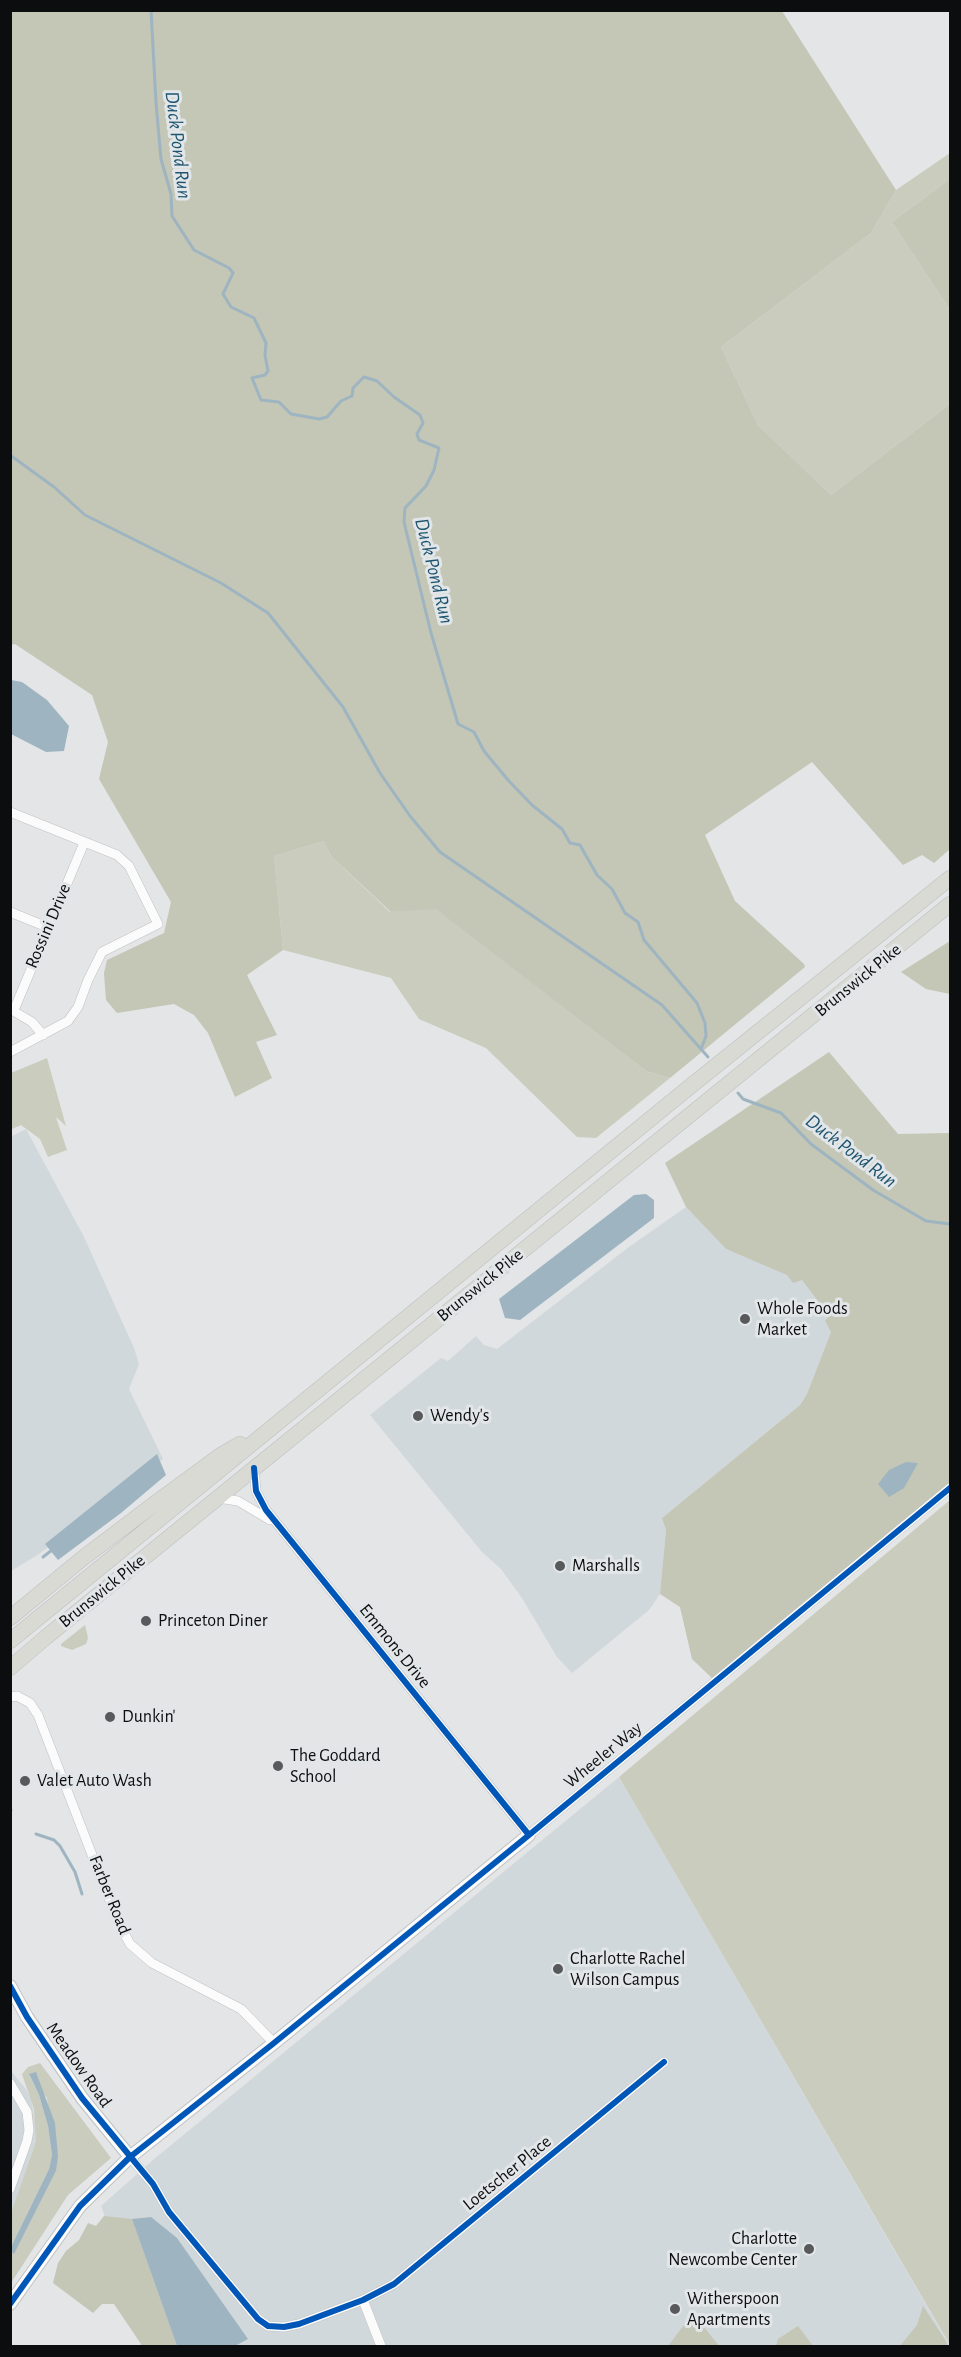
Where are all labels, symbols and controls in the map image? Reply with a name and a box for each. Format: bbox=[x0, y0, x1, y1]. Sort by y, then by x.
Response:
water label: Duck Pond Run bbox=[159, 90, 197, 200]
water label: Duck Pond Run bbox=[409, 516, 459, 626]
street label: Rossini Drive bbox=[20, 880, 76, 972]
street label: Brunswick Pike bbox=[810, 939, 906, 1021]
water label: Duck Pond Run bbox=[801, 1109, 901, 1193]
street label: Brunswick Pike bbox=[432, 1244, 528, 1326]
place label: Whole Foods Market bbox=[757, 1298, 848, 1340]
marker: Whole Foods Market bbox=[738, 1312, 752, 1326]
place label: Wendy's bbox=[430, 1405, 490, 1427]
marker: Wendy's bbox=[411, 1409, 425, 1423]
street label: Brunswick Pike bbox=[54, 1550, 150, 1632]
place label: Marshalls bbox=[572, 1555, 640, 1577]
marker: Marshalls bbox=[553, 1559, 567, 1573]
street label: Emmons Drive bbox=[354, 1600, 436, 1692]
place label: Princeton Diner bbox=[158, 1610, 268, 1632]
marker: Princeton Diner bbox=[139, 1614, 153, 1628]
place label: Dunkin' bbox=[122, 1706, 176, 1728]
marker: Dunkin' bbox=[103, 1710, 117, 1724]
street label: Wheeler Way bbox=[560, 1717, 646, 1793]
place label: The Goddard School bbox=[290, 1745, 380, 1788]
marker: The Goddard School bbox=[271, 1759, 285, 1773]
place label: Valet Auto Wash bbox=[37, 1770, 152, 1792]
marker: Valet Auto Wash bbox=[18, 1774, 32, 1788]
street label: Farber Road bbox=[84, 1852, 136, 1938]
place label: Charlotte Rachel Wilson Campus bbox=[570, 1948, 685, 1990]
marker: Charlotte Rachel Wilson Campus bbox=[551, 1962, 565, 1976]
street label: Meadow Road bbox=[42, 2018, 116, 2112]
street label: Loetscher Place bbox=[458, 2131, 556, 2215]
place label: Charlotte Newcombe Center bbox=[668, 2228, 797, 2270]
marker: Charlotte Newcombe Center bbox=[802, 2242, 816, 2256]
place label: Witherspoon Apartments bbox=[687, 2288, 779, 2330]
marker: Witherspoon Apartments bbox=[668, 2302, 682, 2316]

